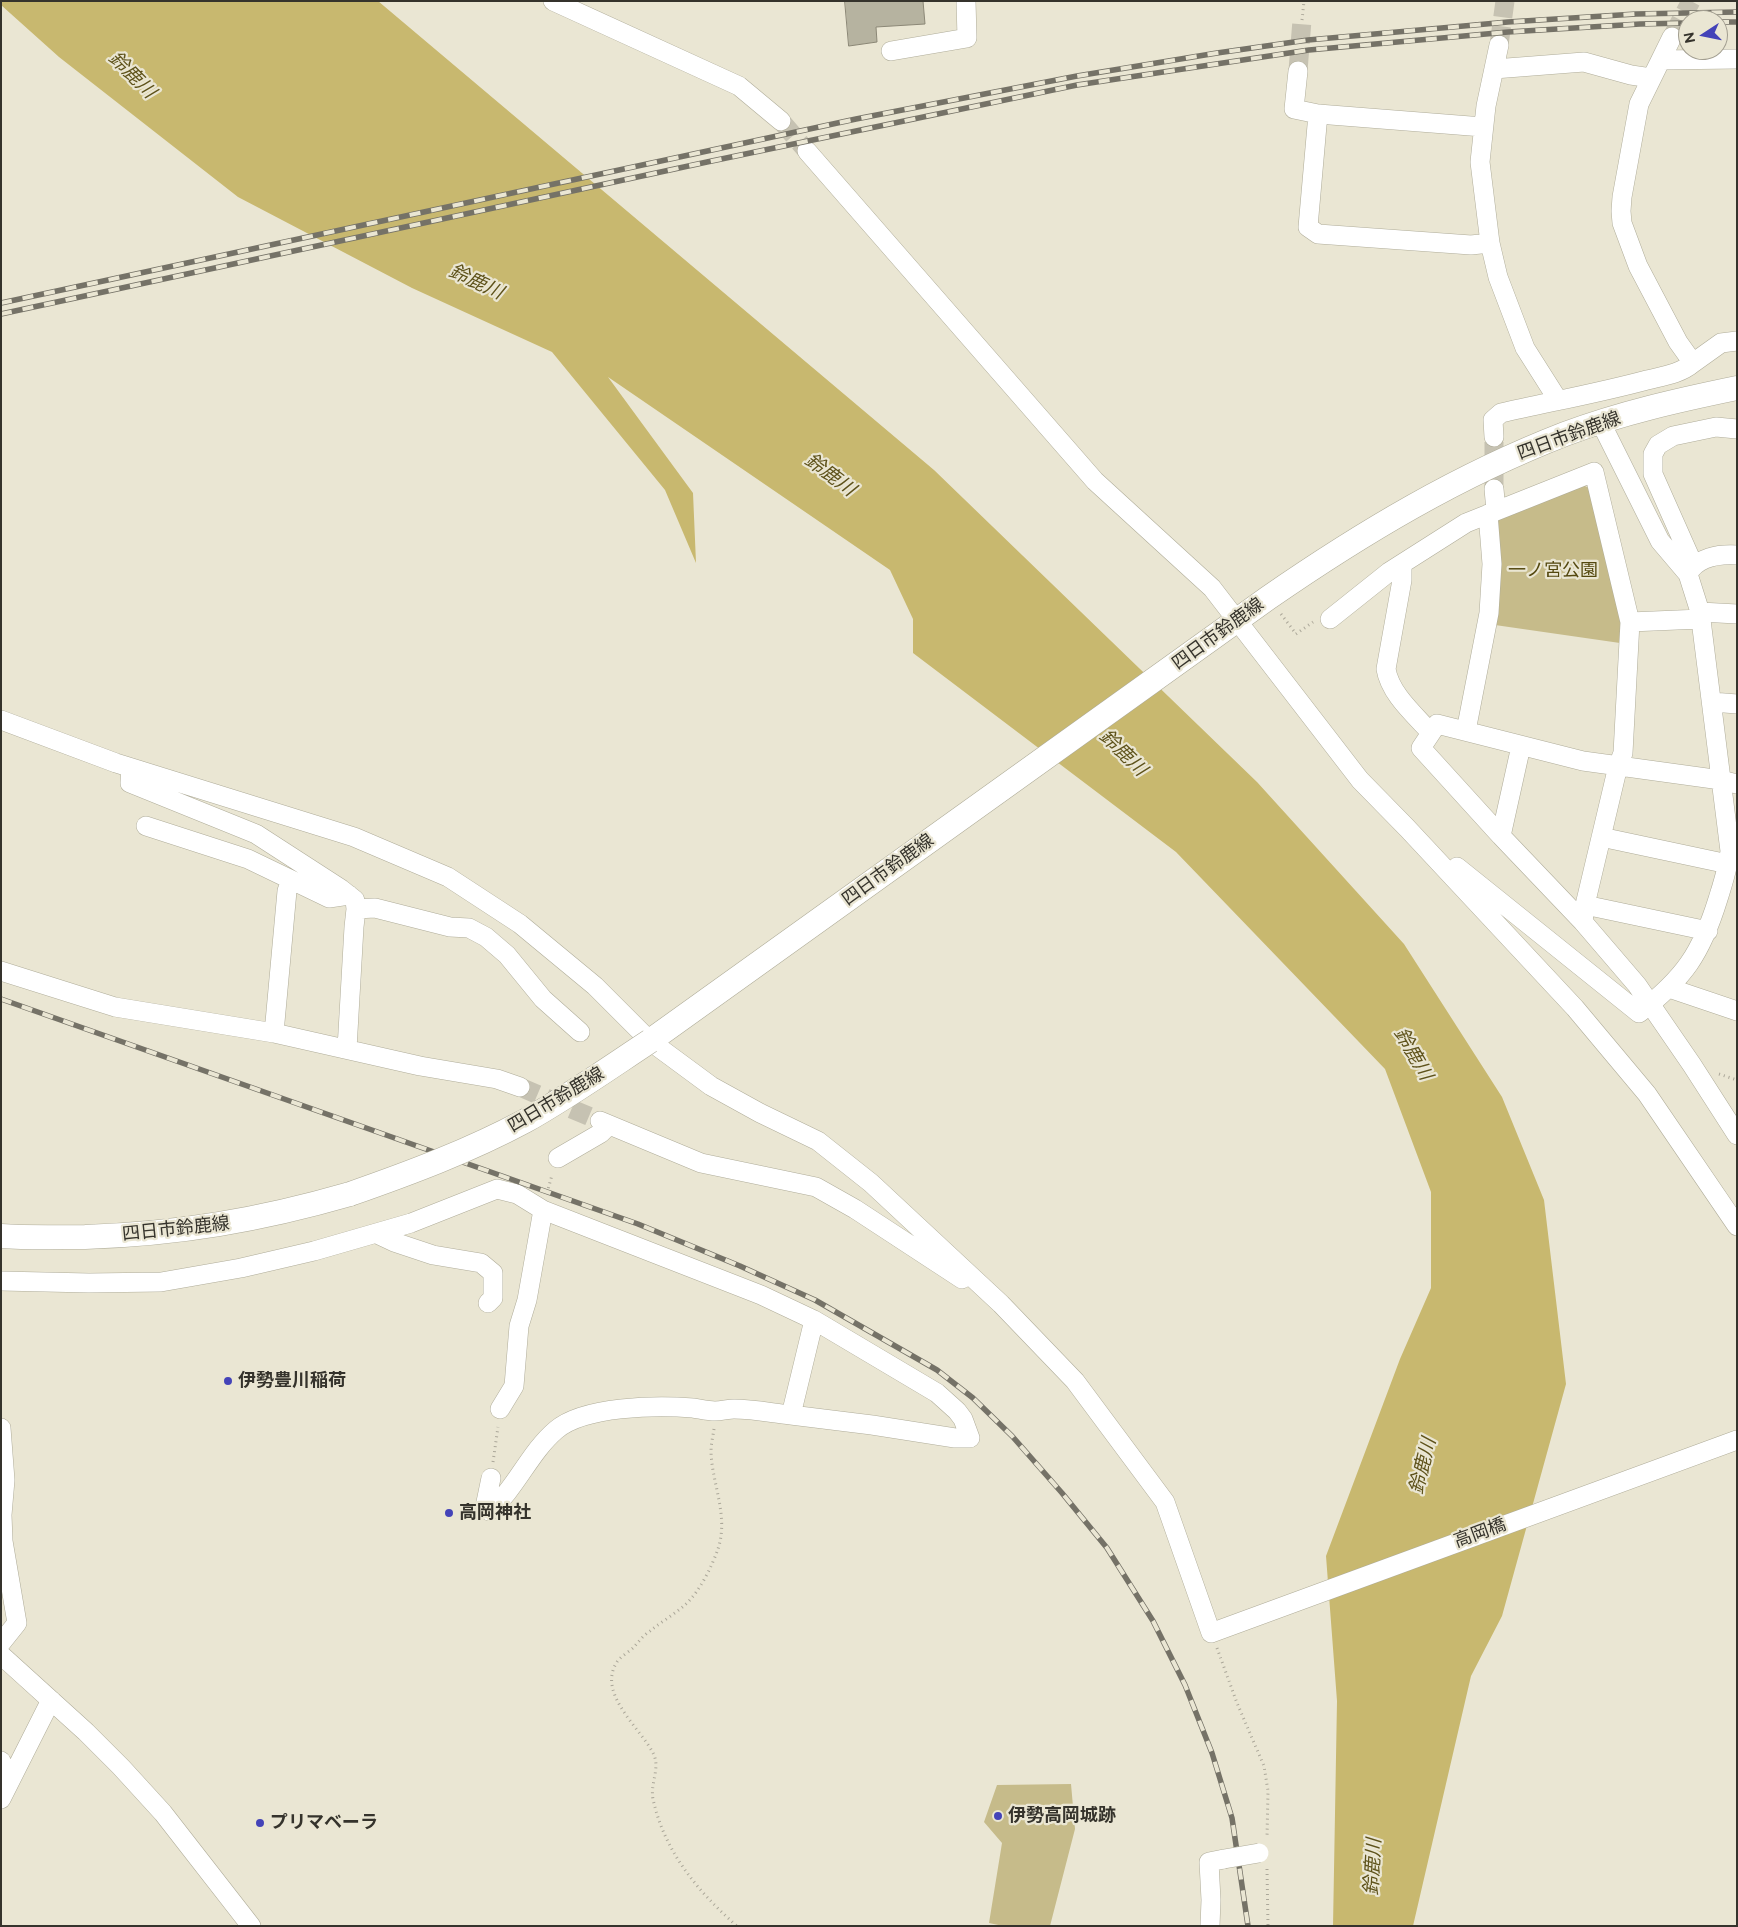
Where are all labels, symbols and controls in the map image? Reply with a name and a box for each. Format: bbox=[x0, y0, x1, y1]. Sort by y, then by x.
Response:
north arrow bbox=[1678, 10, 1728, 60]
text: N bbox=[1680, 31, 1698, 44]
water label: 鈴鹿川 bbox=[104, 47, 160, 103]
water label: 鈴鹿川 bbox=[445, 260, 507, 304]
street label: 四日市鈴鹿線 bbox=[1515, 407, 1623, 465]
water label: 鈴鹿川 bbox=[800, 449, 860, 501]
park label: 一ノ宮公園 bbox=[1508, 560, 1598, 582]
street label: 四日市鈴鹿線 bbox=[1168, 594, 1268, 674]
water label: 鈴鹿川 bbox=[1095, 725, 1151, 781]
street label: 四日市鈴鹿線 bbox=[838, 830, 938, 910]
water label: 鈴鹿川 bbox=[1389, 1024, 1437, 1084]
street label: 四日市鈴鹿線 bbox=[504, 1063, 608, 1137]
street label: 四日市鈴鹿線 bbox=[121, 1213, 231, 1245]
place label: 伊勢豊川稲荷 bbox=[238, 1370, 346, 1392]
marker: 伊勢豊川稲荷 bbox=[222, 1375, 234, 1387]
water label: 鈴鹿川 bbox=[1405, 1436, 1441, 1496]
place label: 高岡神社 bbox=[459, 1502, 531, 1524]
marker: 高岡神社 bbox=[443, 1507, 455, 1519]
street label: 高岡橋 bbox=[1451, 1514, 1509, 1552]
place label: 伊勢高岡城跡 bbox=[1008, 1805, 1116, 1827]
marker: 伊勢高岡城跡 bbox=[992, 1810, 1004, 1822]
place label: プリマベーラ bbox=[270, 1812, 378, 1834]
marker: プリマベーラ bbox=[254, 1817, 266, 1829]
water label: 鈴鹿川 bbox=[1360, 1838, 1386, 1896]

